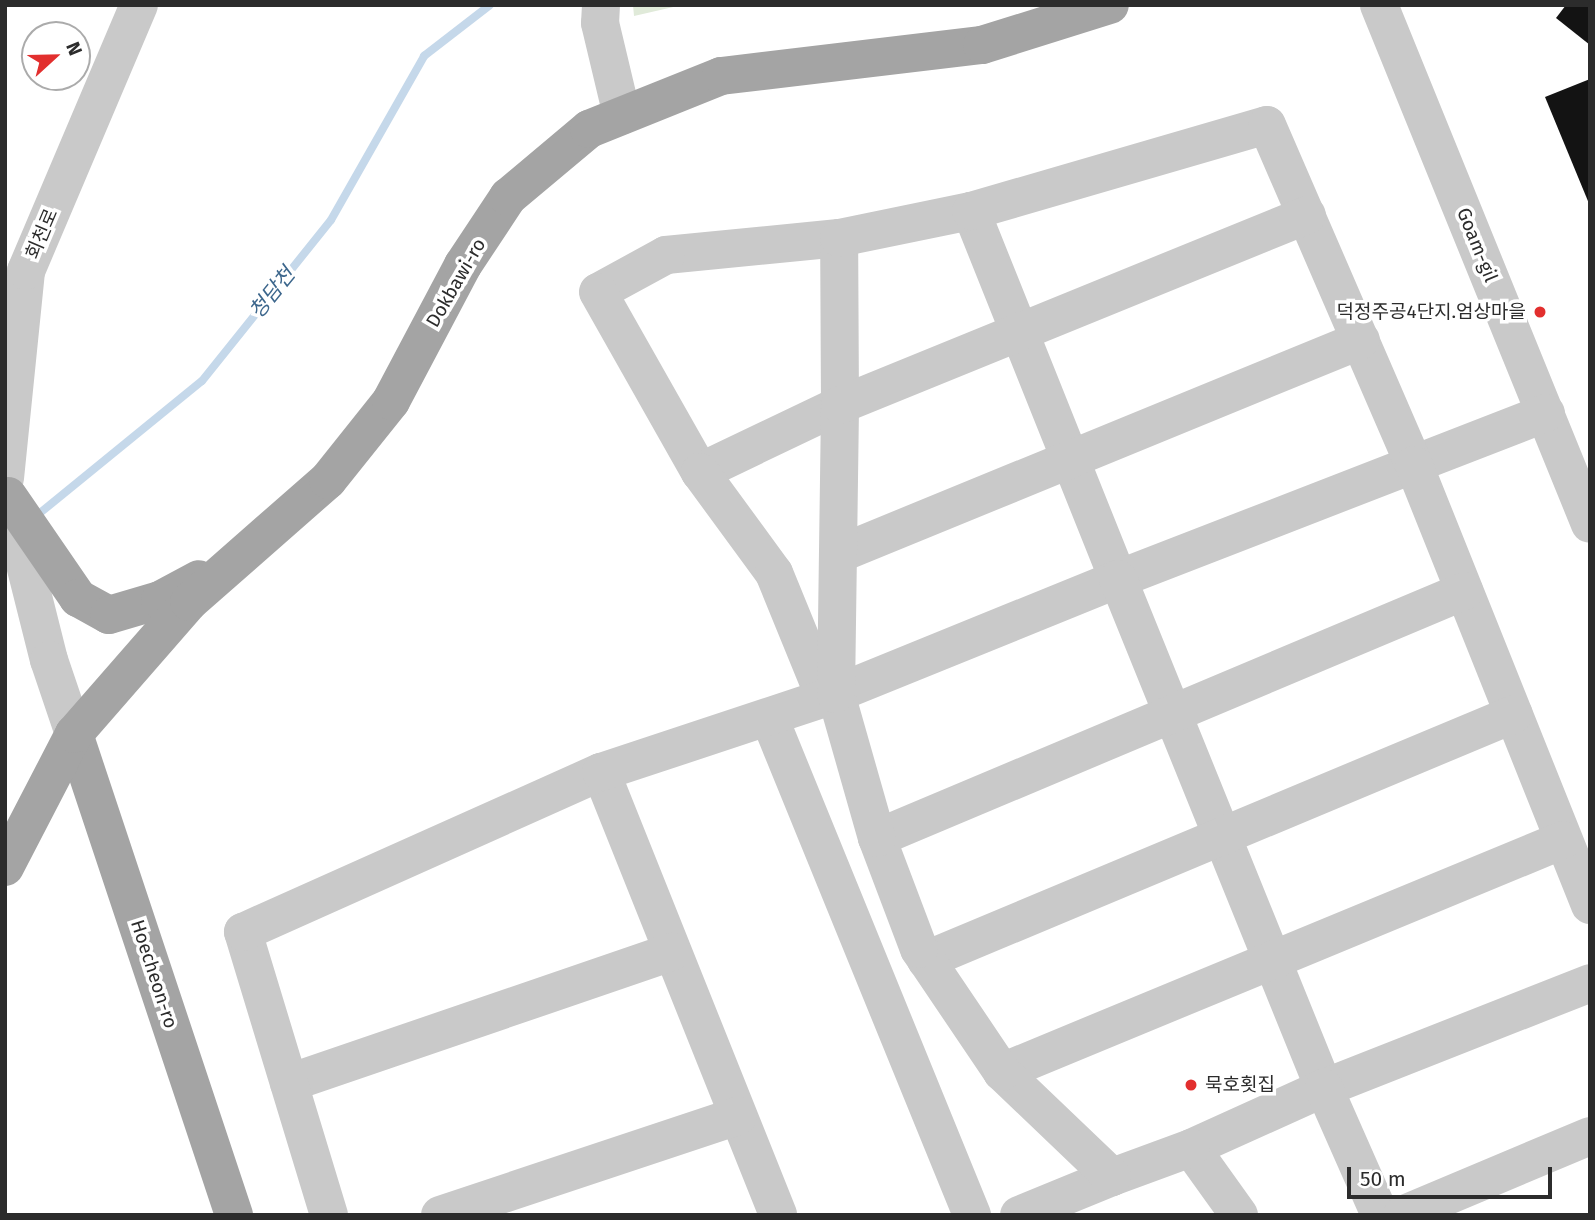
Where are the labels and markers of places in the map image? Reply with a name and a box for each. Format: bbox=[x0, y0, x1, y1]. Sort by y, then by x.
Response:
place label: 덕정주공4단지.엄상마을 bbox=[1337, 301, 1526, 323]
marker: 덕정주공4단지.엄상마을 bbox=[1532, 304, 1548, 320]
place label: 묵호횟집 bbox=[1205, 1074, 1275, 1096]
marker: 묵호횟집 bbox=[1183, 1077, 1199, 1093]

